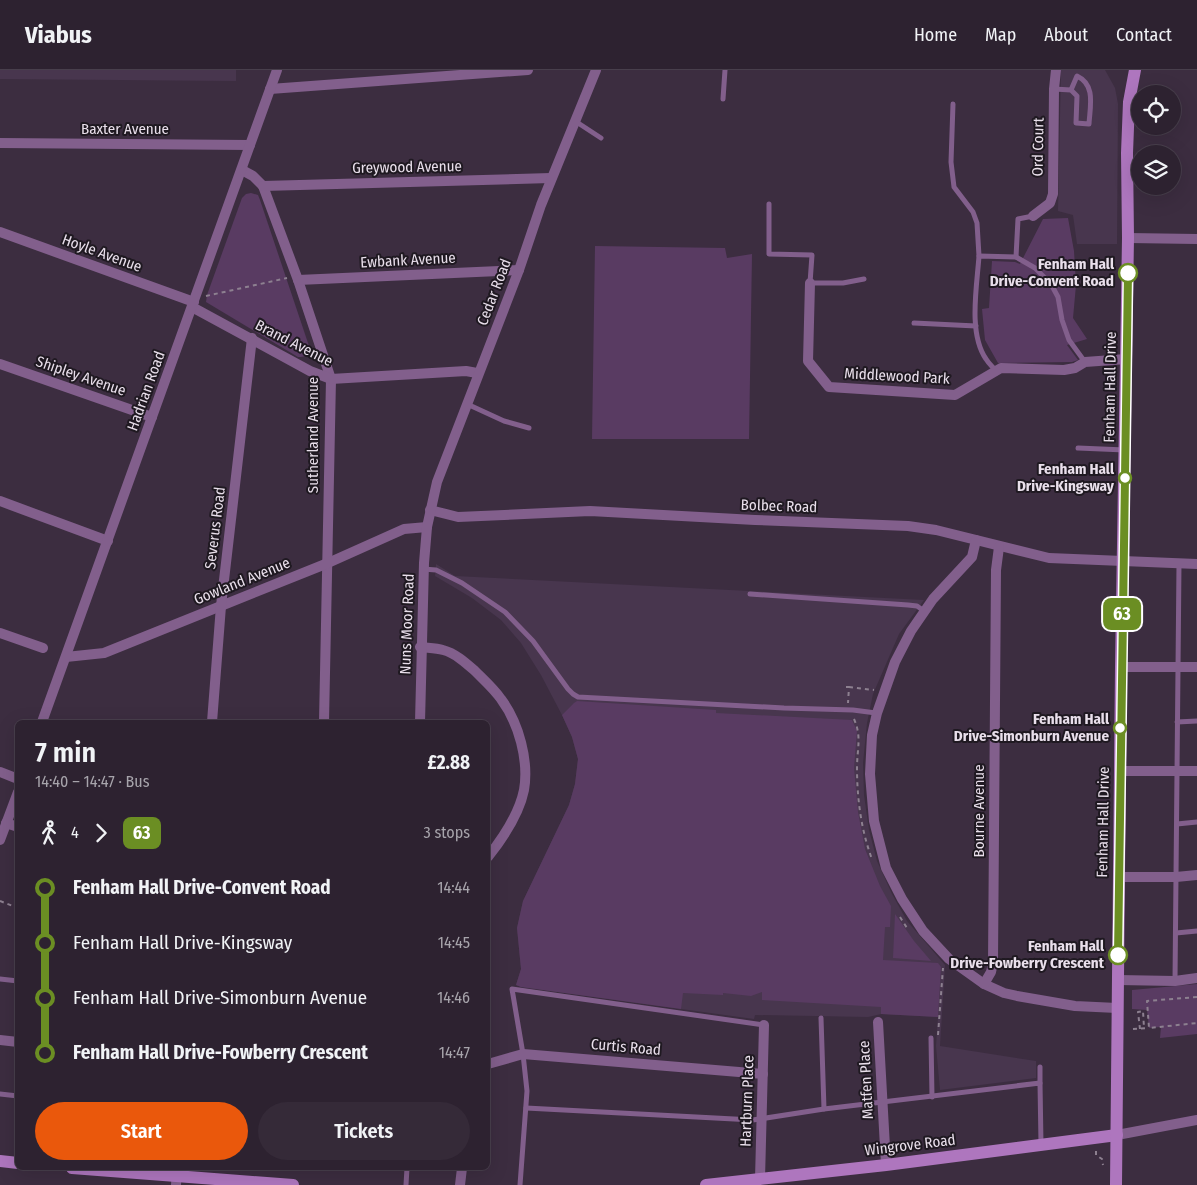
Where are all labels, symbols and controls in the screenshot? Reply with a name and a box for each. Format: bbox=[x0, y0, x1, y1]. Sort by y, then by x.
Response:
text: Viabus bbox=[25, 21, 92, 49]
text: Home bbox=[914, 24, 957, 46]
text: Map bbox=[985, 24, 1016, 46]
text: About bbox=[1044, 24, 1088, 46]
text: Contact bbox=[1116, 24, 1172, 46]
map controls bbox=[1131, 85, 1181, 195]
button: locate bbox=[1131, 85, 1181, 135]
street label: Ord Court bbox=[1028, 117, 1048, 177]
street label: Baxter Avenue bbox=[81, 120, 169, 138]
button: layers bbox=[1131, 145, 1181, 195]
street label: Greywood Avenue bbox=[352, 157, 462, 177]
street label: Hoyle Avenue bbox=[60, 230, 144, 276]
street label: Ewbank Avenue bbox=[360, 249, 456, 271]
place label: Fenham Hall Drive-Convent Road bbox=[990, 255, 1115, 290]
street label: Cedar Road bbox=[473, 256, 515, 328]
marker: Fenham Hall Drive-Convent Road bbox=[1118, 263, 1138, 283]
street label: Brand Avenue bbox=[252, 316, 336, 370]
street label: Fenham Hall Drive bbox=[1100, 331, 1120, 443]
street label: Hadrian Road bbox=[123, 349, 169, 433]
street label: Shipley Avenue bbox=[34, 352, 128, 400]
street label: Middlewood Park bbox=[844, 364, 950, 388]
street label: Sutherland Avenue bbox=[304, 377, 322, 493]
place label: Fenham Hall Drive-Kingsway bbox=[1017, 460, 1115, 495]
marker: Fenham Hall Drive-Kingsway bbox=[1118, 471, 1132, 485]
street label: Severus Road bbox=[201, 486, 229, 570]
street label: Bolbec Road bbox=[740, 496, 818, 516]
street label: Gowland Avenue bbox=[191, 554, 293, 608]
street label: Nuns Moor Road bbox=[396, 573, 418, 675]
line badge: 63 bbox=[1100, 598, 1144, 630]
text: 63 bbox=[1113, 603, 1131, 625]
place label: Fenham Hall Drive-Simonburn Avenue bbox=[954, 710, 1110, 745]
marker: Fenham Hall Drive-Simonburn Avenue bbox=[1113, 721, 1127, 735]
text: 7 min bbox=[35, 736, 96, 769]
text: £2.88 bbox=[427, 751, 470, 774]
street label: Bourne Avenue bbox=[970, 764, 988, 858]
street label: Fenham Hall Drive bbox=[1093, 766, 1113, 878]
text: 14:40 – 14:47 · Bus bbox=[35, 772, 150, 791]
icon: walk bbox=[35, 819, 63, 847]
icon: forward bbox=[87, 819, 115, 847]
text: 63 bbox=[133, 822, 151, 844]
text: 4 bbox=[71, 823, 79, 842]
text: 3 stops bbox=[423, 823, 470, 842]
text: Fenham Hall Drive-Convent Road bbox=[73, 876, 331, 899]
text: 14:44 bbox=[437, 878, 470, 897]
text: Fenham Hall Drive-Kingsway bbox=[73, 931, 292, 954]
text: 14:45 bbox=[438, 933, 470, 952]
place label: Fenham Hall Drive-Fowberry Crescent bbox=[950, 937, 1105, 972]
marker: Fenham Hall Drive-Fowberry Crescent bbox=[1108, 945, 1128, 965]
text: Fenham Hall Drive-Simonburn Avenue bbox=[73, 986, 367, 1009]
text: 14:46 bbox=[437, 988, 470, 1007]
street label: Curtis Road bbox=[590, 1035, 662, 1059]
street label: Matfen Place bbox=[855, 1040, 877, 1120]
text: Fenham Hall Drive-Fowberry Crescent bbox=[73, 1041, 368, 1064]
text: 14:47 bbox=[439, 1043, 470, 1062]
street label: Hartburn Place bbox=[736, 1055, 758, 1147]
button: Start bbox=[35, 1102, 248, 1160]
button: Tickets bbox=[258, 1102, 470, 1160]
street label: Wingrove Road bbox=[864, 1131, 956, 1159]

